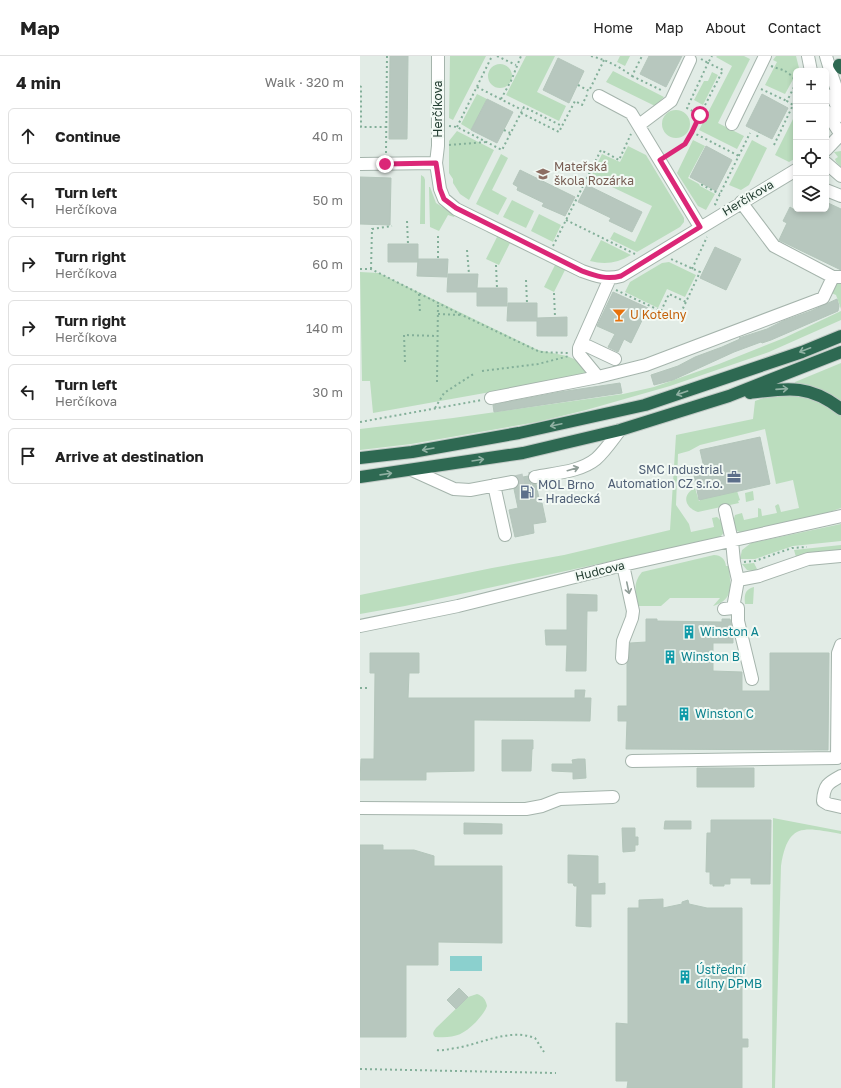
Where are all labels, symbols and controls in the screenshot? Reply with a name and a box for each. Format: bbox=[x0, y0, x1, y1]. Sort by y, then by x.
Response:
text: Map bbox=[20, 16, 60, 39]
text: Home bbox=[593, 19, 633, 36]
text: Map bbox=[655, 19, 683, 36]
text: About bbox=[705, 19, 746, 36]
text: Contact bbox=[768, 19, 821, 36]
map controls bbox=[793, 68, 829, 212]
button: + bbox=[793, 68, 829, 104]
text: 4 min bbox=[16, 72, 61, 93]
text: Walk · 320 m bbox=[265, 74, 344, 90]
street label: Herčíkova bbox=[430, 80, 445, 138]
button: − bbox=[793, 104, 829, 140]
route start bbox=[691, 106, 709, 124]
icon: ahead bbox=[17, 125, 39, 147]
text: Continue bbox=[55, 127, 121, 145]
text: 40 m bbox=[312, 128, 343, 144]
button: locate bbox=[793, 140, 829, 176]
route end bbox=[376, 155, 394, 173]
place label: Mateřská škola Rozárka bbox=[554, 159, 634, 188]
school or university icon: Mateřská škola Rozárka bbox=[535, 166, 551, 182]
street label: Herčíkova bbox=[719, 176, 776, 219]
button: layers bbox=[793, 176, 829, 212]
text: Turn left bbox=[55, 183, 117, 201]
icon: left bbox=[17, 189, 39, 211]
text: 50 m bbox=[313, 192, 343, 208]
text: Herčíkova bbox=[55, 201, 117, 217]
text: Turn right bbox=[55, 247, 126, 265]
icon: right bbox=[17, 253, 39, 275]
text: 60 m bbox=[312, 256, 343, 272]
text: Herčíkova bbox=[55, 265, 117, 281]
bar icon: U Kotelny bbox=[611, 307, 627, 323]
place label: U Kotelny bbox=[630, 307, 687, 322]
text: Turn right bbox=[55, 311, 126, 329]
icon: right bbox=[17, 317, 39, 339]
text: 140 m bbox=[306, 320, 343, 336]
text: Herčíkova bbox=[55, 329, 117, 345]
one-way arrow bbox=[799, 347, 811, 355]
text: Turn left bbox=[55, 375, 117, 393]
icon: left bbox=[17, 381, 39, 403]
text: 30 m bbox=[313, 384, 343, 400]
one-way arrow bbox=[775, 385, 788, 392]
one-way arrow bbox=[676, 389, 688, 397]
text: Herčíkova bbox=[55, 393, 117, 409]
one-way arrow bbox=[550, 421, 563, 429]
icon: arrive bbox=[17, 445, 39, 467]
one-way arrow bbox=[422, 445, 435, 453]
text: Arrive at destination bbox=[55, 447, 204, 465]
one-way arrow bbox=[471, 456, 484, 464]
place label: SMC Industrial Automation CZ s.r.o. bbox=[608, 462, 723, 491]
one-way arrow bbox=[566, 465, 579, 472]
office icon: SMC Industrial Automation CZ s.r.o. bbox=[726, 469, 742, 485]
one-way arrow bbox=[379, 470, 392, 478]
place label: MOL Brno - Hradecká bbox=[538, 477, 600, 506]
fuel station icon: MOL Brno - Hradecká bbox=[519, 484, 535, 500]
street label: Hudcova bbox=[574, 557, 626, 584]
one-way arrow bbox=[624, 581, 632, 594]
building icon: Winston A bbox=[681, 624, 697, 640]
place label: Winston A bbox=[700, 624, 759, 639]
building icon: Winston B bbox=[662, 649, 678, 665]
place label: Winston B bbox=[681, 649, 740, 664]
building icon: Winston C bbox=[676, 706, 692, 722]
place label: Winston C bbox=[695, 706, 754, 721]
place label: Ústřední dílny DPMB bbox=[696, 962, 762, 991]
building icon: Ústřední dílny DPMB bbox=[677, 969, 693, 985]

